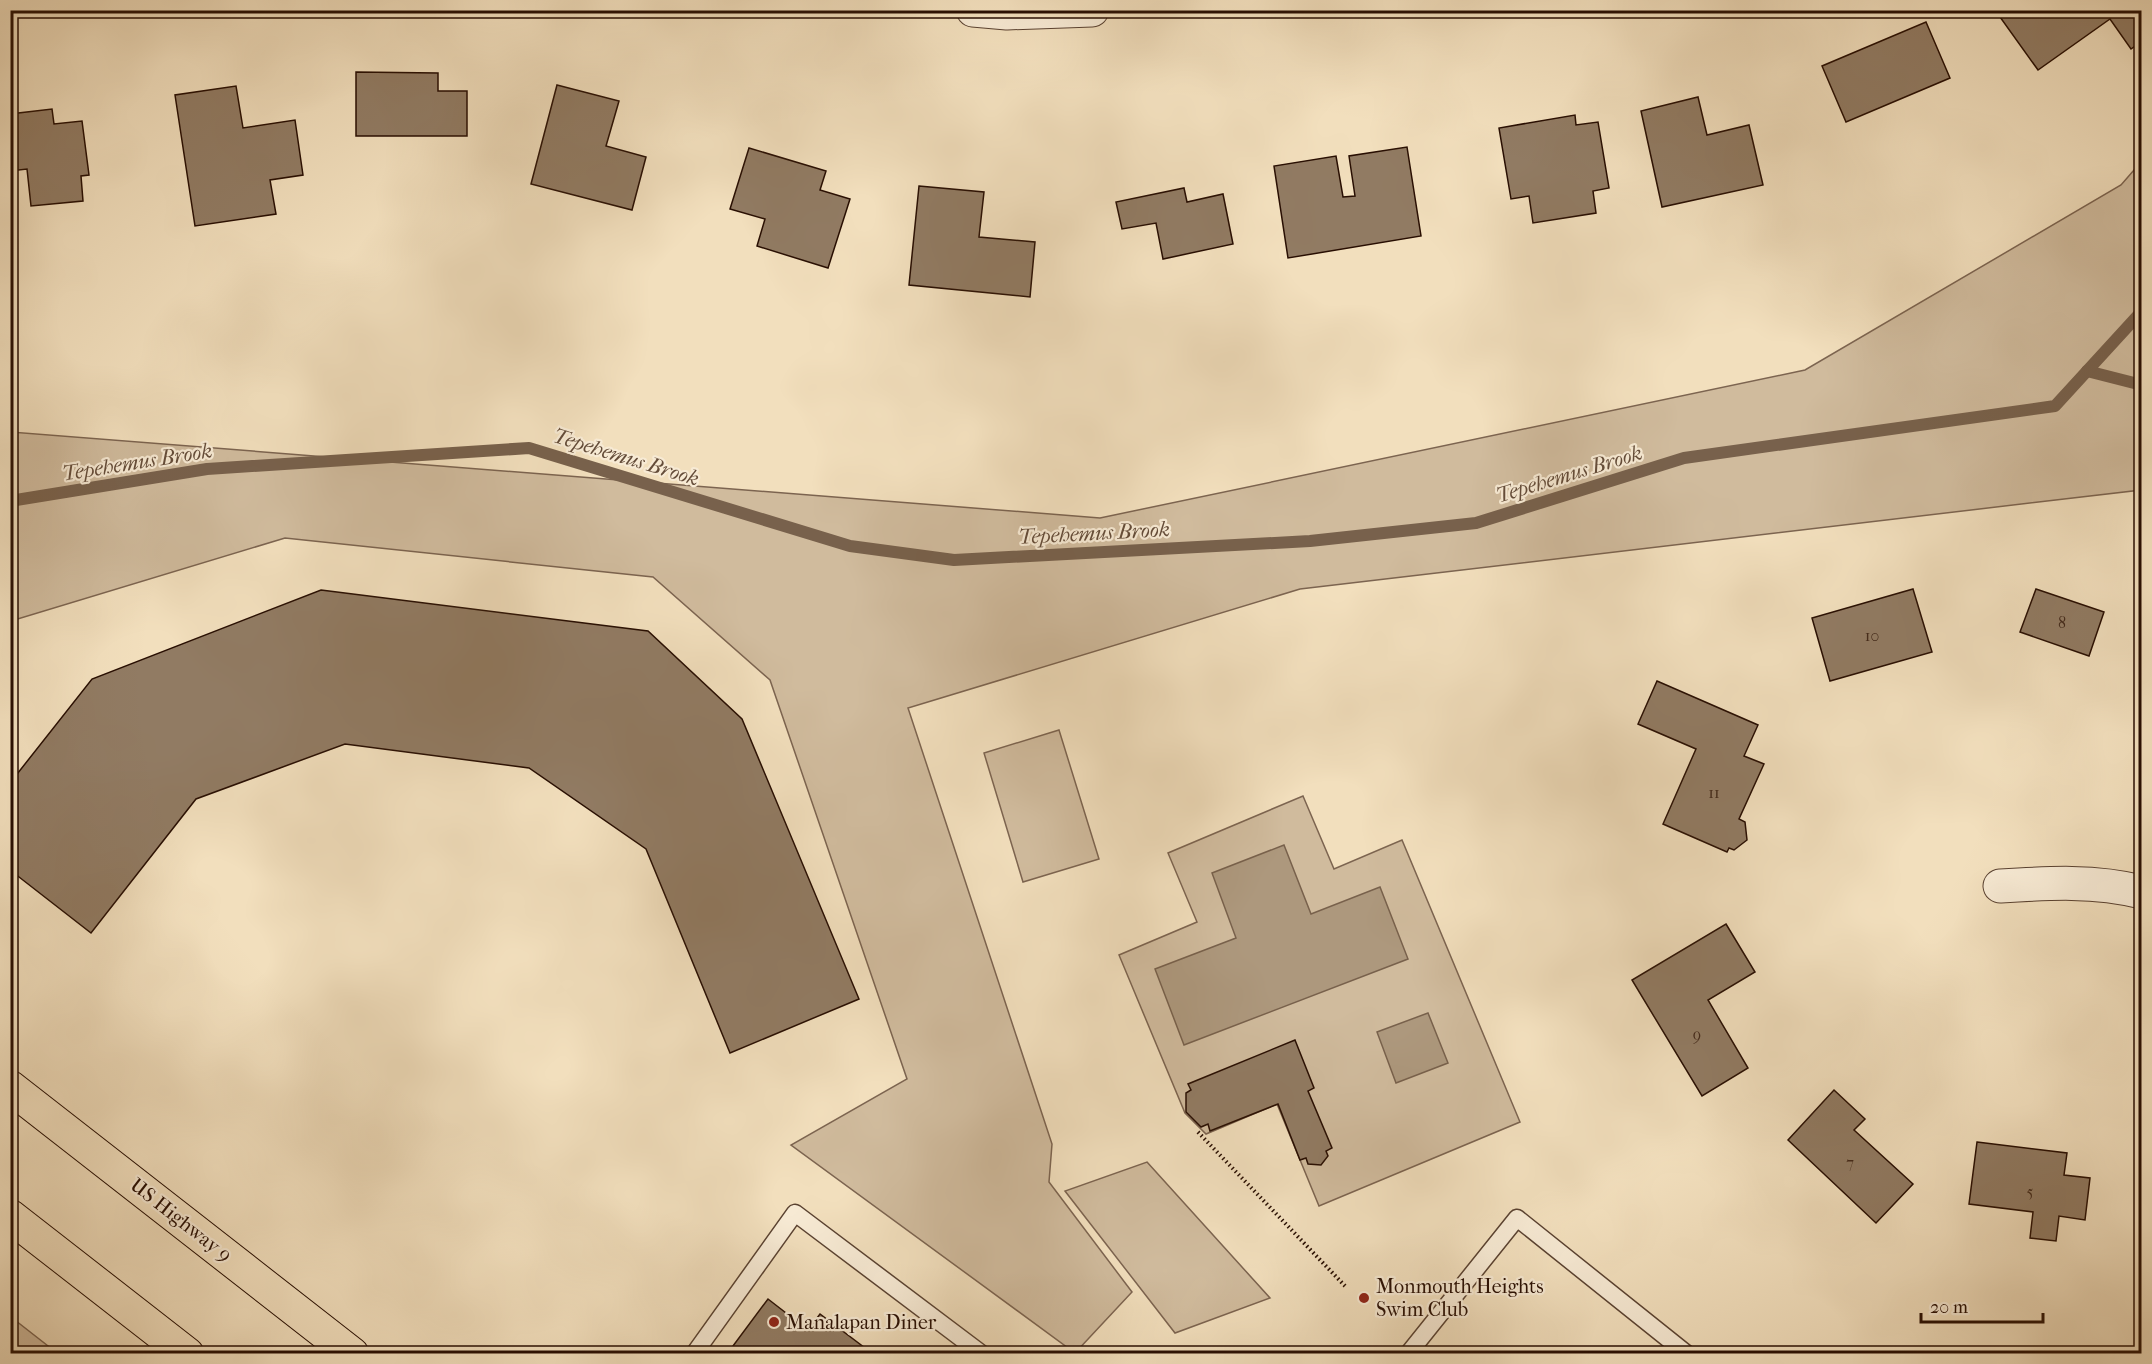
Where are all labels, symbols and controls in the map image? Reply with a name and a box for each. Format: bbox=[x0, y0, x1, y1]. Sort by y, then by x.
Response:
water label: Tepehemus Brook bbox=[550, 423, 702, 491]
water label: Tepehemus Brook bbox=[60, 438, 214, 486]
water label: Tepehemus Brook bbox=[1493, 440, 1645, 508]
water label: Tepehemus Brook bbox=[1018, 517, 1170, 549]
house number: 8 bbox=[2058, 613, 2066, 632]
house number: 10 bbox=[1865, 626, 1879, 645]
house number: 11 bbox=[1708, 783, 1720, 802]
house number: 9 bbox=[1693, 1025, 1701, 1044]
house number: 7 bbox=[1846, 1153, 1854, 1172]
street label: US Highway 9 bbox=[126, 1173, 236, 1267]
house number: 5 bbox=[2027, 1182, 2034, 1201]
place label: Monmouth Heights Swim Club bbox=[1376, 1275, 1544, 1321]
scale bar bbox=[1921, 1286, 2042, 1324]
marker: Monmouth Heights Swim Club bbox=[1357, 1291, 1371, 1305]
text: 20 m bbox=[1930, 1297, 1968, 1318]
place label: Manalapan Diner bbox=[786, 1311, 937, 1334]
marker: Manalapan Diner bbox=[767, 1315, 781, 1329]

